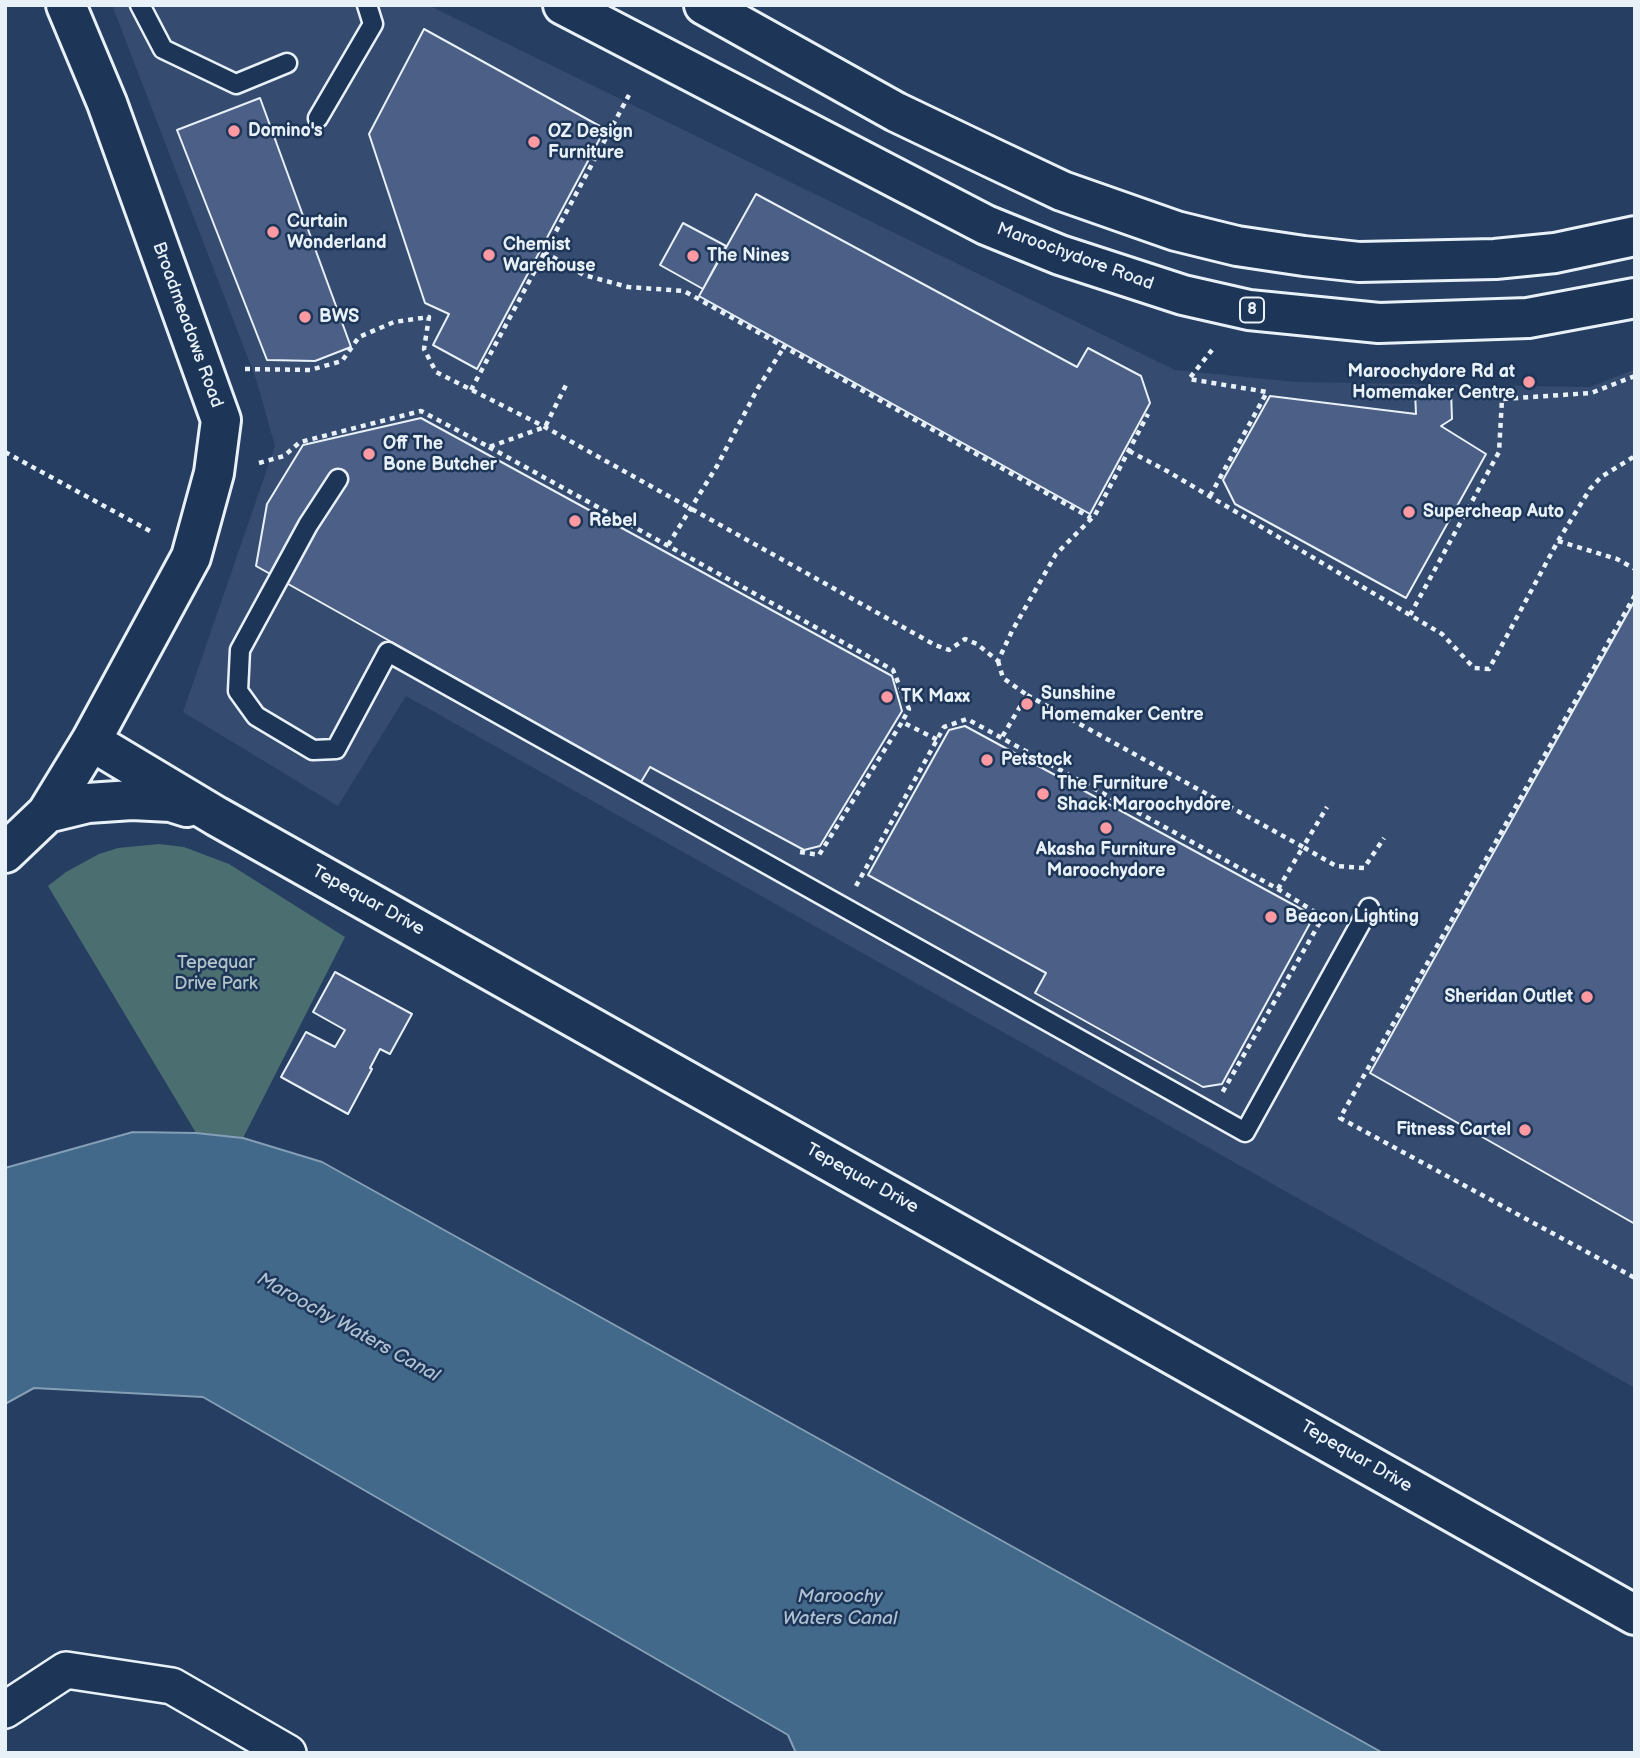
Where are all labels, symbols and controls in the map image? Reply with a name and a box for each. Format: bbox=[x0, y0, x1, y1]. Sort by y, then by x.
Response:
place label: Domino's bbox=[248, 120, 323, 142]
place label: OZ Design Furniture bbox=[548, 121, 633, 164]
marker: Domino's bbox=[226, 123, 242, 139]
marker: OZ Design Furniture bbox=[526, 134, 542, 150]
place label: Curtain Wonderland bbox=[287, 211, 386, 254]
street label: Maroochydore Road bbox=[994, 219, 1156, 295]
marker: Curtain Wonderland bbox=[265, 224, 281, 240]
place label: Chemist Warehouse bbox=[503, 234, 596, 276]
street label: Broadmeadows Road bbox=[147, 239, 227, 411]
place label: The Nines bbox=[707, 245, 789, 267]
marker: Chemist Warehouse bbox=[481, 247, 497, 263]
marker: The Nines bbox=[685, 248, 701, 264]
road number: 8 bbox=[1240, 298, 1264, 322]
place label: BWS bbox=[319, 306, 359, 328]
marker: BWS bbox=[297, 309, 313, 325]
place label: Maroochydore Rd at Homemaker Centre bbox=[1347, 361, 1515, 404]
marker: Maroochydore Rd at Homemaker Centre bbox=[1521, 374, 1537, 390]
place label: Off The Bone Butcher bbox=[383, 433, 497, 476]
marker: Off The Bone Butcher bbox=[361, 446, 377, 462]
place label: Supercheap Auto bbox=[1423, 501, 1564, 523]
marker: Supercheap Auto bbox=[1401, 504, 1417, 520]
place label: Rebel bbox=[589, 510, 637, 532]
marker: Rebel bbox=[567, 513, 583, 529]
place label: Sunshine Homemaker Centre bbox=[1041, 683, 1204, 726]
place label: TK Maxx bbox=[901, 686, 970, 708]
marker: TK Maxx bbox=[879, 689, 895, 705]
marker: Sunshine Homemaker Centre bbox=[1019, 696, 1035, 712]
place label: Petstock bbox=[1001, 749, 1072, 771]
marker: Petstock bbox=[979, 752, 995, 768]
place label: The Furniture Shack Maroochydore bbox=[1057, 773, 1231, 816]
marker: The Furniture Shack Maroochydore bbox=[1035, 786, 1051, 802]
marker: Akasha Furniture Maroochydore bbox=[1098, 820, 1114, 836]
place label: Akasha Furniture Maroochydore bbox=[1036, 839, 1176, 882]
street label: Tepequar Drive bbox=[308, 861, 428, 941]
place label: Beacon Lighting bbox=[1285, 906, 1419, 928]
marker: Beacon Lighting bbox=[1263, 909, 1279, 925]
park label: Tepequar Drive Park bbox=[174, 952, 258, 995]
place label: Sheridan Outlet bbox=[1444, 986, 1573, 1008]
marker: Sheridan Outlet bbox=[1579, 989, 1595, 1005]
place label: Fitness Cartel bbox=[1396, 1119, 1511, 1141]
marker: Fitness Cartel bbox=[1517, 1122, 1533, 1138]
street label: Tepequar Drive bbox=[802, 1139, 922, 1219]
water label: Maroochy Waters Canal bbox=[253, 1268, 443, 1388]
street label: Tepequar Drive bbox=[1296, 1416, 1416, 1498]
water label: Maroochy Waters Canal bbox=[782, 1586, 898, 1630]

